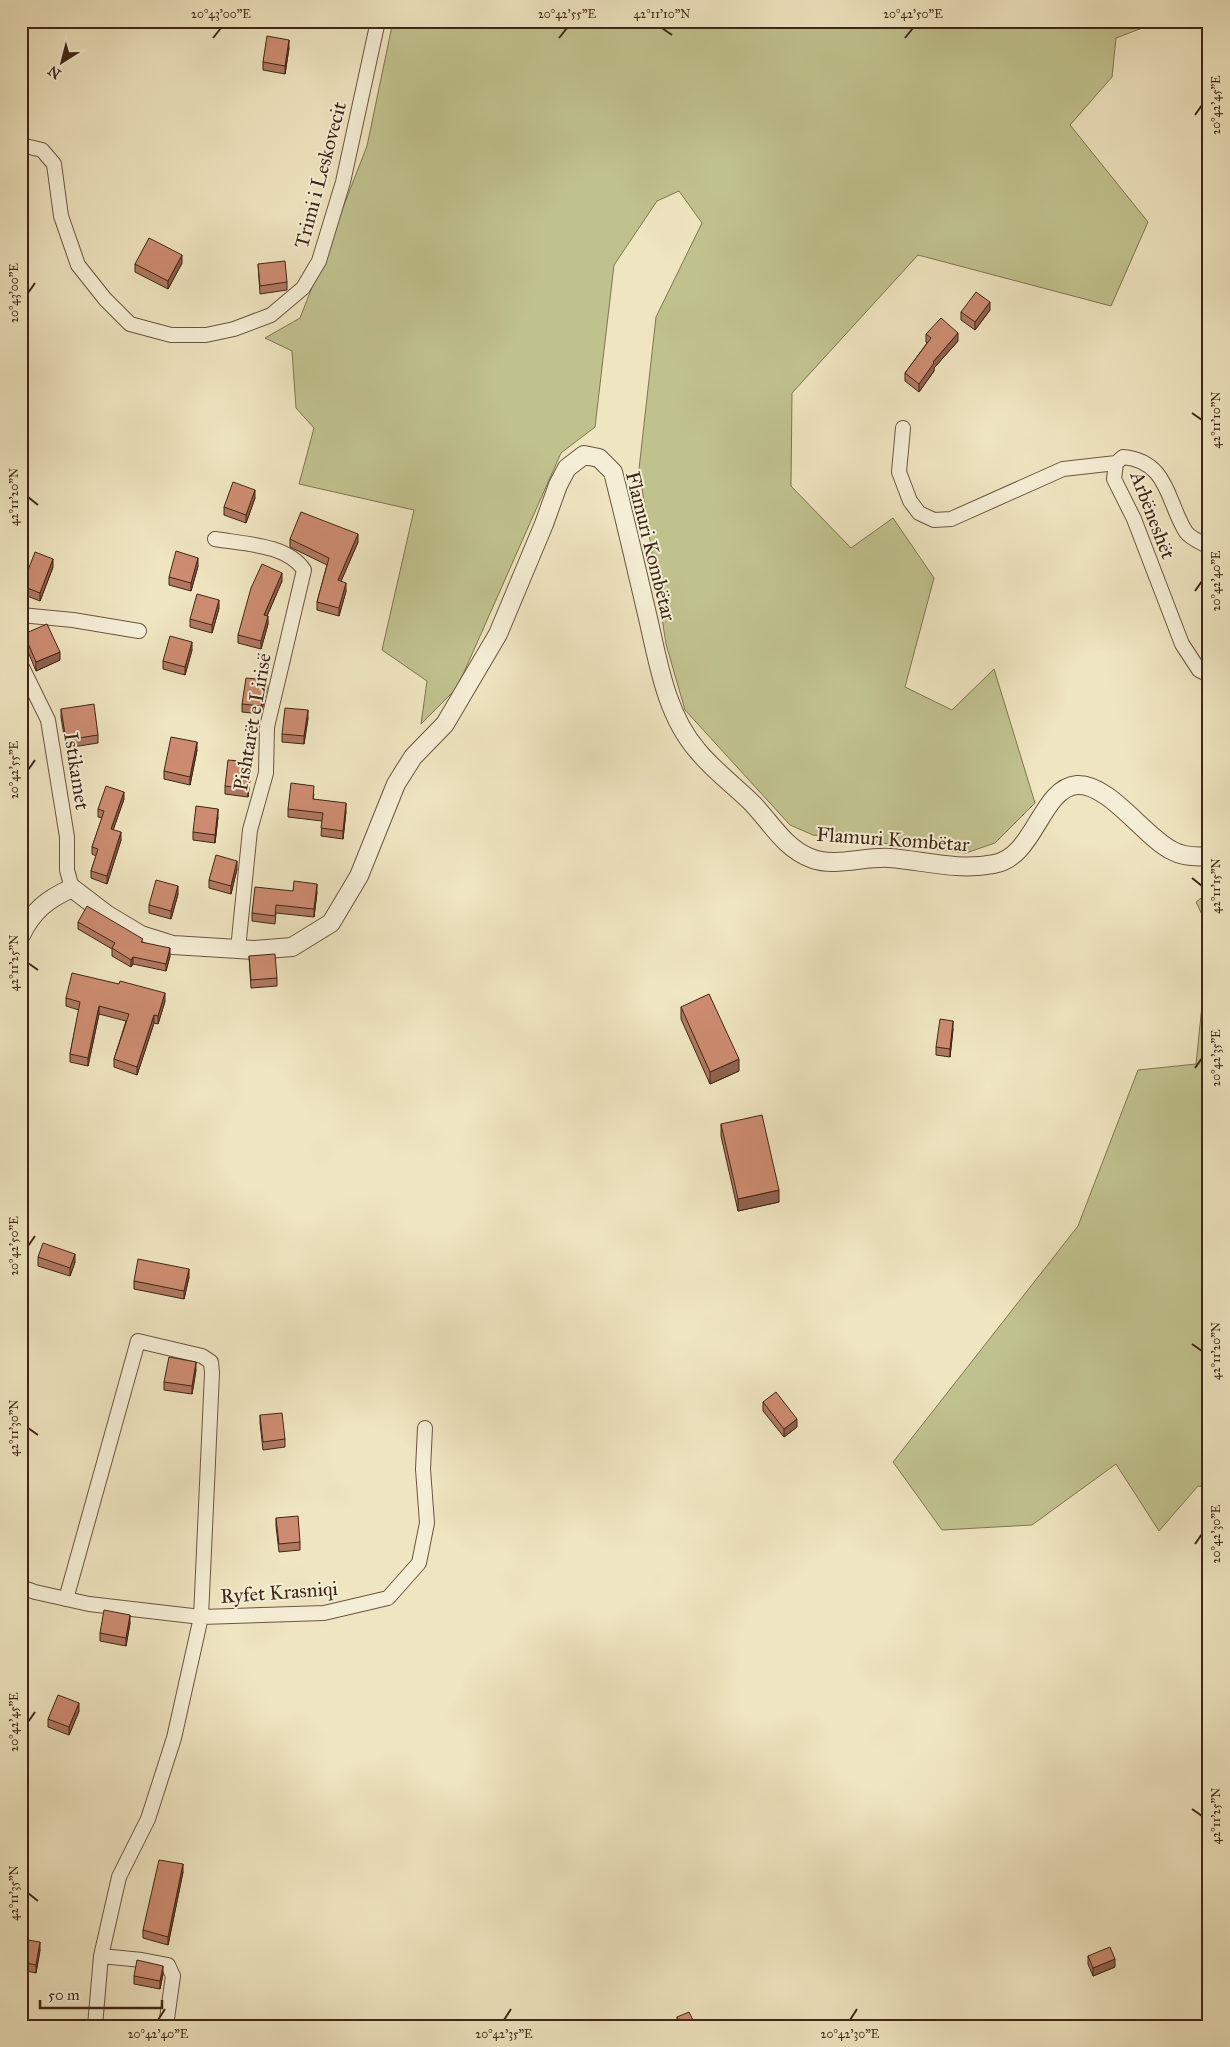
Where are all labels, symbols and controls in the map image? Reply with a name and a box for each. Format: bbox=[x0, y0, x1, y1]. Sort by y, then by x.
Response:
text: 20°43'00"E bbox=[191, 7, 251, 21]
text: 20°42'55"E bbox=[538, 7, 596, 21]
text: 42°11'10"N bbox=[634, 7, 690, 21]
text: 20°42'50"E bbox=[883, 7, 943, 21]
north arrow bbox=[38, 38, 88, 88]
text: N bbox=[45, 62, 64, 82]
text: 20°42'45"E bbox=[1209, 75, 1223, 135]
street label: Trimi i Leskovecit bbox=[289, 99, 351, 251]
text: 20°43'00"E bbox=[7, 263, 21, 323]
text: 42°11'10"N bbox=[1209, 392, 1223, 448]
street label: Arbëneshët bbox=[1125, 467, 1181, 562]
text: 42°11'20"N bbox=[7, 468, 21, 526]
street label: Flamuri Kombëtar bbox=[621, 469, 681, 624]
text: 20°42'40"E bbox=[1209, 550, 1223, 611]
street label: Pishtarët e Lirisë bbox=[228, 651, 276, 793]
street label: Istikamet bbox=[59, 731, 95, 811]
text: 20°42'55"E bbox=[7, 741, 21, 799]
street label: Flamuri Kombëtar bbox=[816, 822, 971, 856]
text: 42°11'15"N bbox=[1209, 858, 1223, 914]
text: 42°11'25"N bbox=[7, 935, 21, 991]
text: 20°42'35"E bbox=[1209, 1029, 1223, 1087]
text: 20°42'50"E bbox=[7, 1216, 21, 1276]
text: 42°11'20"N bbox=[1209, 1322, 1223, 1380]
text: 42°11'30"N bbox=[7, 1400, 21, 1456]
text: 20°42'30"E bbox=[1209, 1504, 1223, 1563]
street label: Ryfet Krasniqi bbox=[219, 1576, 339, 1609]
text: 20°42'45"E bbox=[7, 1692, 21, 1752]
text: 42°11'25"N bbox=[1209, 1788, 1223, 1844]
text: 42°11'35"N bbox=[7, 1865, 21, 1921]
scale bar bbox=[40, 1977, 162, 2009]
text: 50 m bbox=[48, 1986, 80, 2004]
text: 20°42'40"E bbox=[128, 2027, 189, 2041]
text: 20°42'35"E bbox=[475, 2027, 533, 2041]
text: 20°42'30"E bbox=[821, 2027, 880, 2041]

